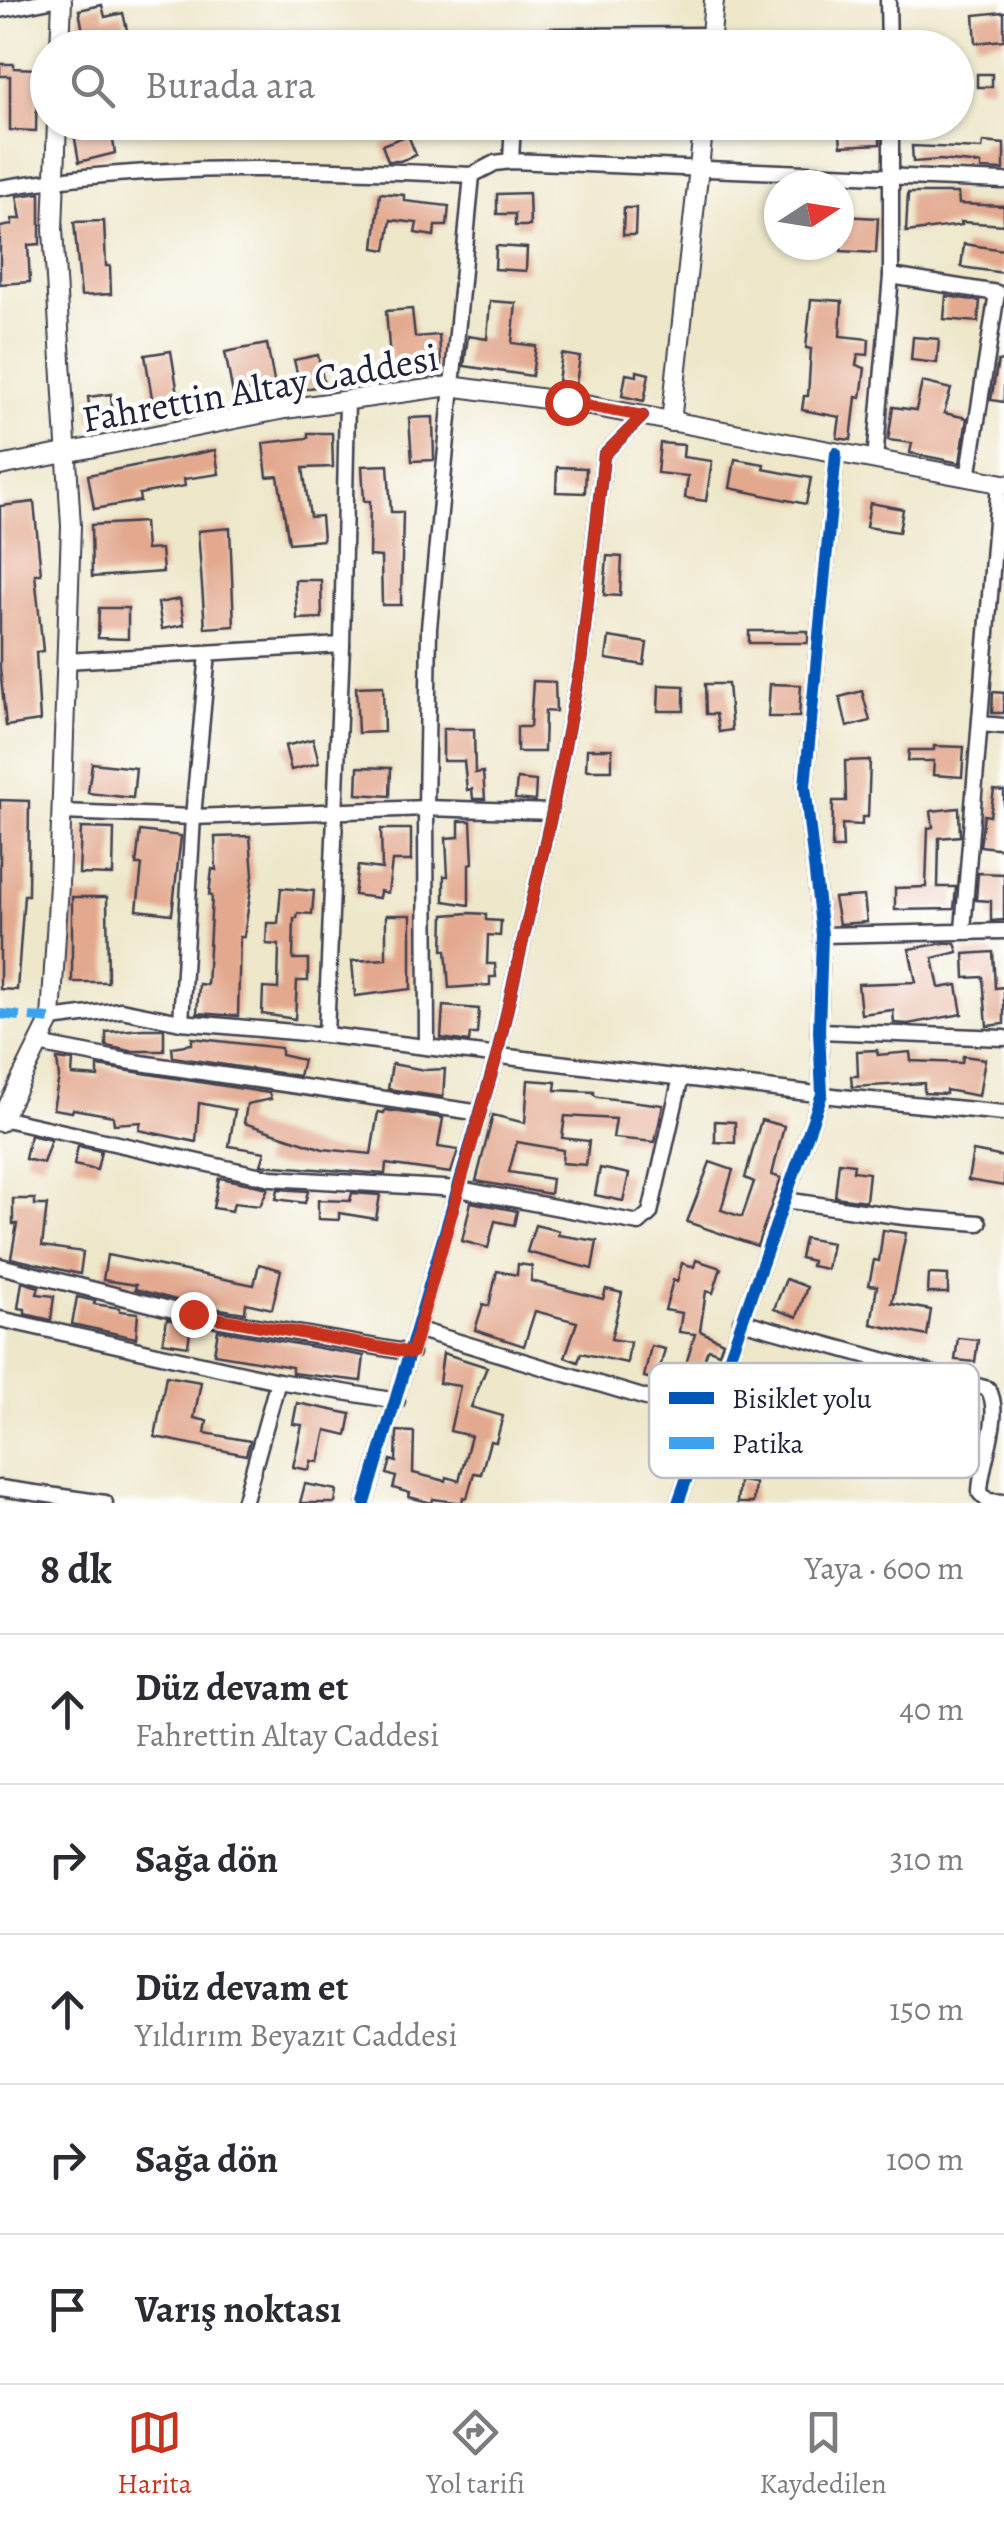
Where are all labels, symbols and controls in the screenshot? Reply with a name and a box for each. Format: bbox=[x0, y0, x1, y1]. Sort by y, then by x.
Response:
search box bbox=[30, 30, 974, 140]
icon: search bbox=[65, 58, 120, 113]
text: Burada ara bbox=[145, 59, 315, 111]
north arrow bbox=[764, 170, 854, 260]
street label: Fahrettin Altay Caddesi bbox=[78, 331, 442, 445]
route start bbox=[545, 380, 591, 426]
route end bbox=[171, 1292, 217, 1338]
legend bbox=[649, 1363, 979, 1478]
text: Bisiklet yolu bbox=[732, 1380, 872, 1418]
text: Patika bbox=[732, 1425, 803, 1463]
text: 8 dk bbox=[40, 1540, 112, 1597]
text: Yaya · 600 m bbox=[805, 1546, 964, 1590]
text: Düz devam et bbox=[135, 1661, 348, 1713]
icon: ahead bbox=[40, 1682, 95, 1737]
text: 40 m bbox=[899, 1687, 964, 1731]
text: Fahrettin Altay Caddesi bbox=[135, 1713, 439, 1757]
icon: right bbox=[40, 1832, 95, 1887]
text: Sağa dön bbox=[135, 1833, 278, 1885]
text: 310 m bbox=[890, 1837, 964, 1881]
text: Düz devam et bbox=[135, 1961, 348, 2013]
icon: ahead bbox=[40, 1982, 95, 2037]
text: 150 m bbox=[889, 1987, 964, 2031]
text: Yıldırım Beyazıt Caddesi bbox=[135, 2013, 457, 2057]
icon: right bbox=[40, 2132, 95, 2187]
text: Sağa dön bbox=[135, 2133, 278, 2185]
text: 100 m bbox=[886, 2137, 964, 2181]
icon: arrive bbox=[40, 2282, 95, 2337]
text: Varış noktası bbox=[135, 2283, 341, 2335]
tab: Harita bbox=[117, 2405, 192, 2503]
tab: Yol tarifi bbox=[427, 2405, 525, 2503]
tab: Kaydedilen bbox=[760, 2405, 887, 2503]

